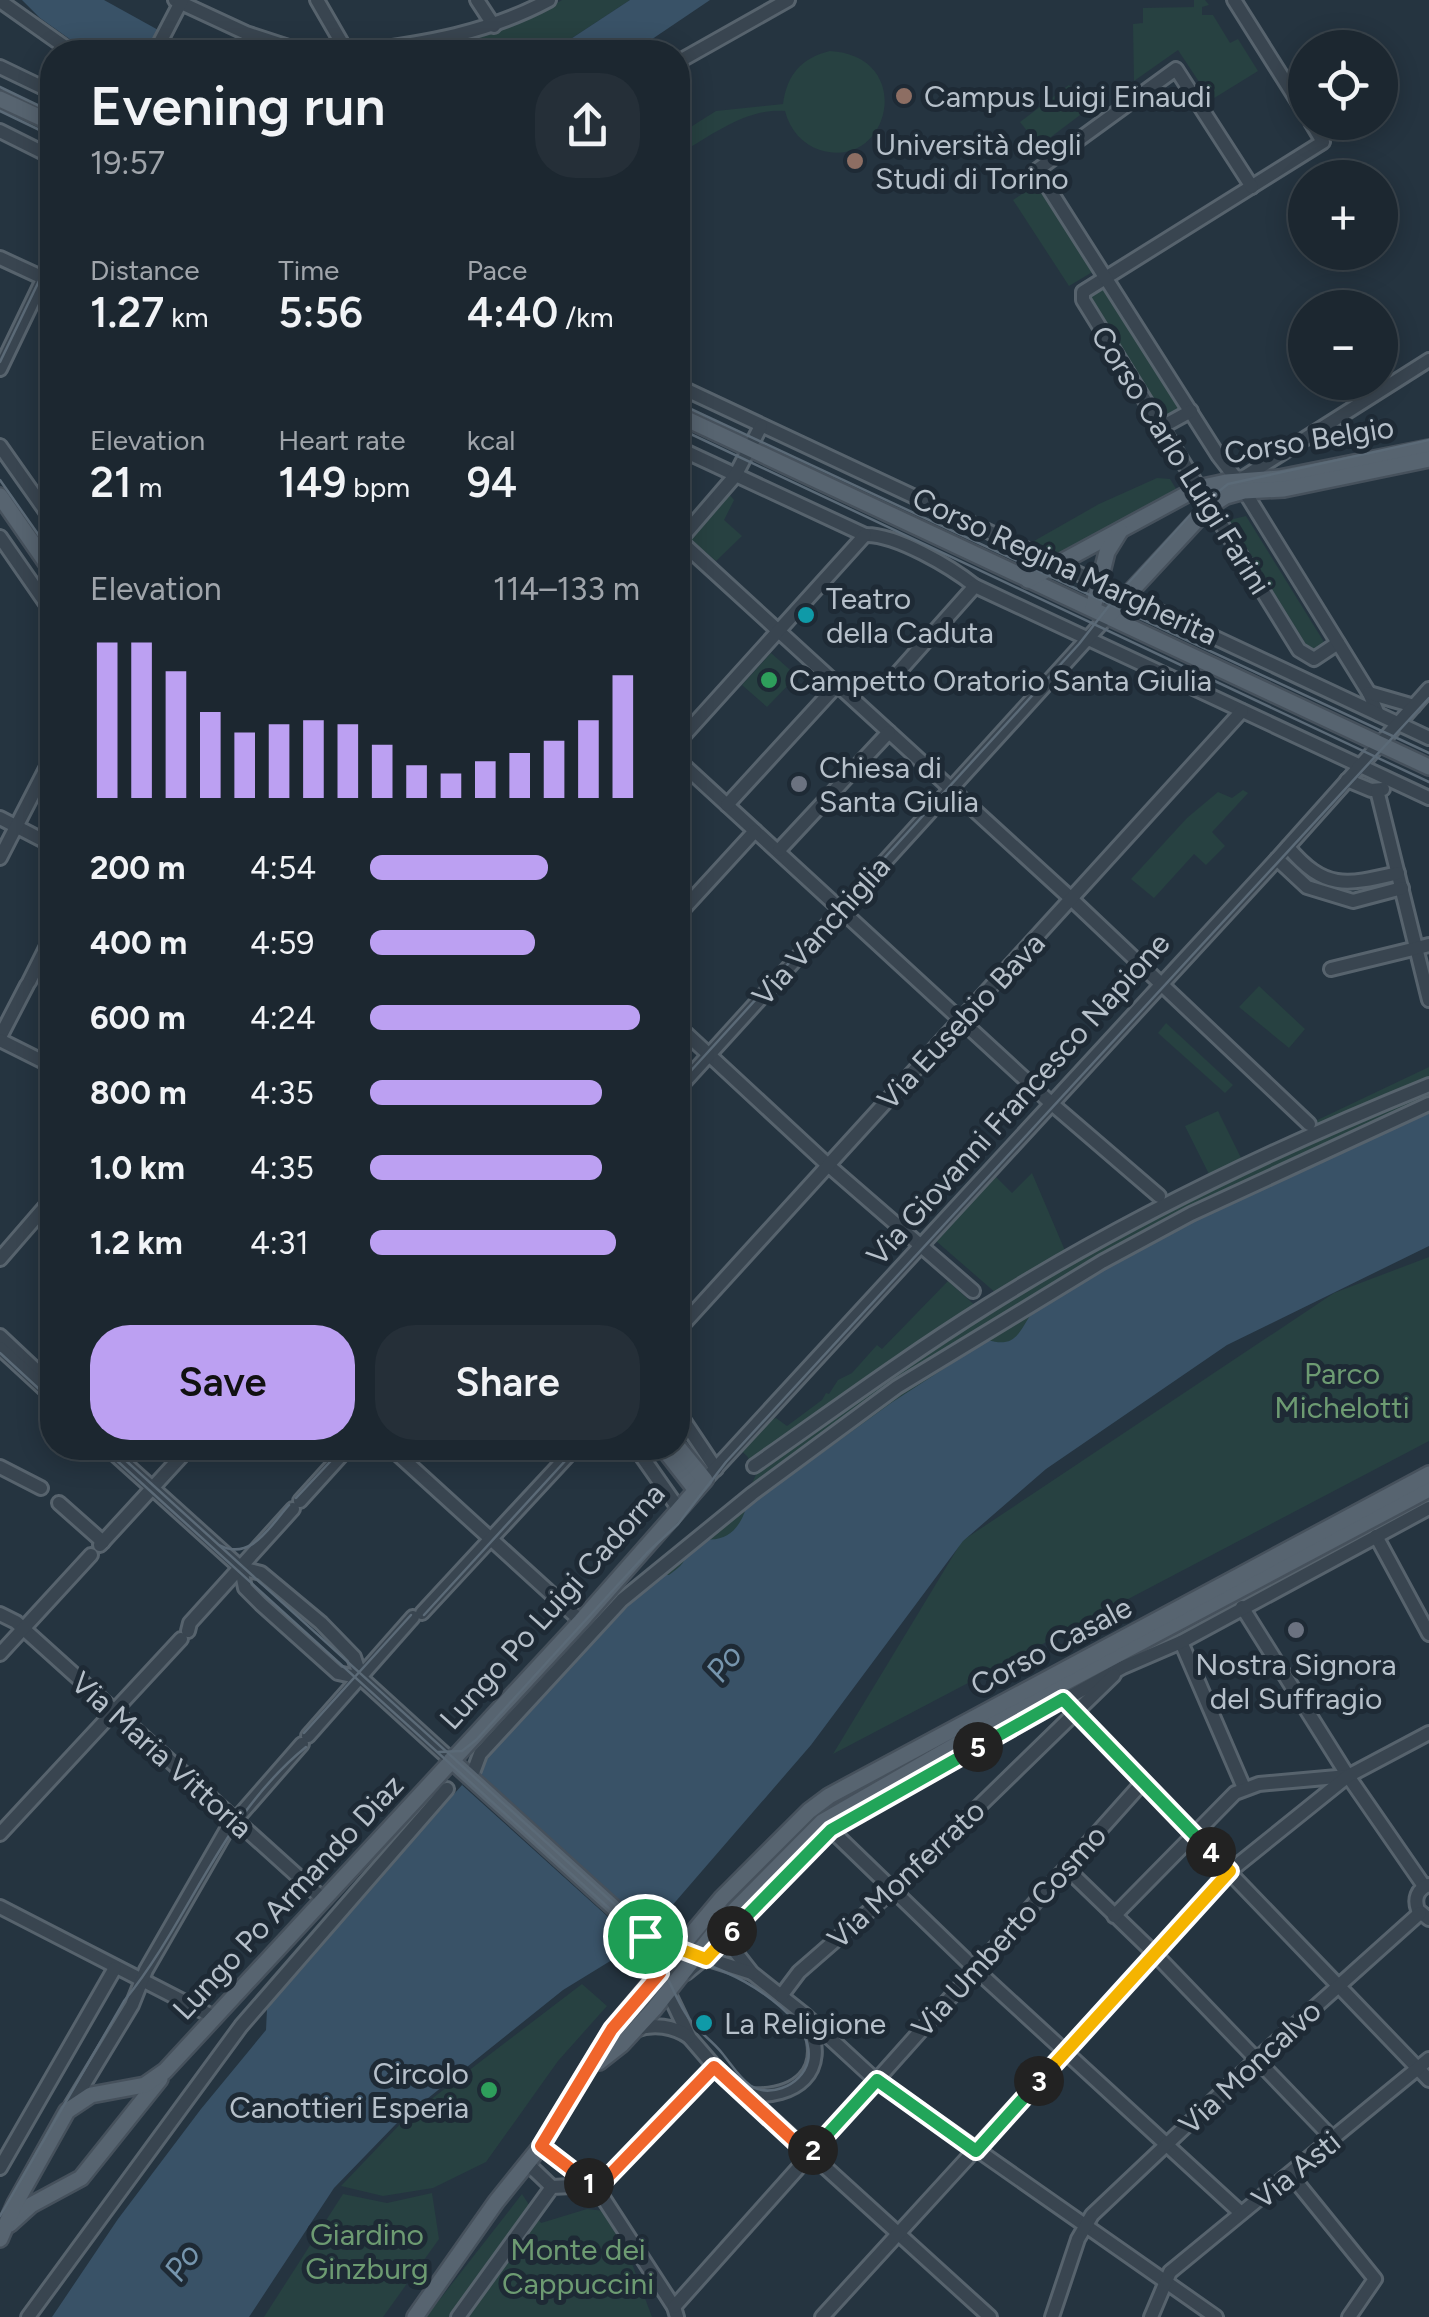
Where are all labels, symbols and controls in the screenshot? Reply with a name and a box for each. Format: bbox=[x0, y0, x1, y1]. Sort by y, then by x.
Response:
map controls bbox=[1288, 30, 1398, 400]
button: locate bbox=[1288, 30, 1398, 140]
text: Evening run bbox=[90, 73, 386, 139]
button: share bbox=[535, 73, 640, 178]
place label: Campus Luigi Einaudi bbox=[924, 78, 1212, 115]
marker: Campus Luigi Einaudi bbox=[893, 85, 915, 107]
place label: Università degli Studi di Torino bbox=[875, 126, 1082, 197]
text: 19:57 bbox=[90, 144, 165, 182]
marker: Università degli Studi di Torino bbox=[844, 150, 866, 172]
button: + bbox=[1288, 160, 1398, 270]
text: Distance bbox=[90, 253, 200, 287]
text: Time bbox=[278, 253, 339, 287]
text: Pace bbox=[467, 253, 527, 287]
text: 1.27 bbox=[90, 287, 164, 338]
text: 5:56 bbox=[278, 287, 363, 338]
text: 4:40 bbox=[467, 287, 558, 338]
button: − bbox=[1288, 290, 1398, 400]
text: km bbox=[164, 300, 209, 334]
text: /km bbox=[558, 300, 614, 334]
street label: Corso Carlo Luigi Farini bbox=[1083, 319, 1279, 601]
street label: Corso Belgio bbox=[1222, 408, 1396, 472]
text: Elevation bbox=[90, 423, 205, 457]
text: Heart rate bbox=[278, 423, 405, 457]
text: kcal bbox=[467, 423, 516, 457]
text: 21 bbox=[90, 457, 132, 508]
text: 149 bbox=[278, 457, 346, 508]
text: 94 bbox=[467, 457, 517, 508]
text: m bbox=[132, 470, 162, 504]
text: bpm bbox=[346, 470, 410, 504]
street label: Corso Regina Margherita bbox=[907, 479, 1223, 653]
text: Elevation bbox=[90, 570, 222, 608]
text: 114–133 m bbox=[493, 570, 640, 608]
place label: Teatro della Caduta bbox=[826, 580, 994, 651]
marker: Teatro della Caduta bbox=[795, 604, 817, 626]
place label: Campetto Oratorio Santa Giulia bbox=[789, 662, 1212, 699]
marker: Campetto Oratorio Santa Giulia bbox=[758, 669, 780, 691]
place label: Chiesa di Santa Giulia bbox=[819, 749, 979, 820]
marker: Chiesa di Santa Giulia bbox=[788, 773, 810, 795]
text: 200 m bbox=[90, 849, 186, 887]
text: 4:54 bbox=[250, 849, 316, 887]
street label: Via Vanchiglia bbox=[744, 849, 898, 1013]
text: 400 m bbox=[90, 924, 187, 962]
text: 4:59 bbox=[250, 924, 314, 962]
street label: Via Giovanni Francesco Napione bbox=[859, 925, 1177, 1273]
street label: Via Eusebio Bava bbox=[870, 925, 1052, 1117]
text: 600 m bbox=[90, 999, 186, 1037]
text: 4:24 bbox=[250, 999, 316, 1037]
text: 800 m bbox=[90, 1074, 187, 1112]
text: 4:35 bbox=[250, 1074, 314, 1112]
text: 1.0 km bbox=[90, 1149, 185, 1187]
text: 4:35 bbox=[250, 1149, 314, 1187]
text: 1.2 km bbox=[90, 1224, 183, 1262]
text: 4:31 bbox=[250, 1224, 309, 1262]
button: Save bbox=[90, 1325, 355, 1440]
button: Share bbox=[375, 1325, 640, 1440]
park label: Parco Michelotti bbox=[1274, 1355, 1410, 1426]
street label: Lungo Po Luigi Cadorna bbox=[432, 1475, 672, 1737]
street label: Corso Casale bbox=[964, 1588, 1138, 1704]
marker: Nostra Signora del Suffragio bbox=[1285, 1619, 1307, 1641]
water label: Po bbox=[698, 1637, 750, 1689]
place label: Nostra Signora del Suffragio bbox=[1195, 1646, 1397, 1717]
street label: Via Maria Vittoria bbox=[64, 1664, 260, 1846]
pin: 5 bbox=[953, 1722, 1003, 1772]
text: 5 bbox=[970, 1730, 986, 1764]
street label: Lungo Po Armando Diaz bbox=[165, 1767, 411, 2027]
street label: Via Monferrato bbox=[820, 1792, 992, 1956]
street label: Via Umberto Cosmo bbox=[904, 1817, 1114, 2045]
pin: 4 bbox=[1186, 1827, 1236, 1877]
text: 4 bbox=[1202, 1835, 1220, 1869]
pin bbox=[603, 1894, 688, 1979]
pin: 6 bbox=[707, 1906, 757, 1956]
icon: arrive bbox=[618, 1909, 673, 1964]
text: 6 bbox=[724, 1914, 740, 1948]
street label: Via Moncalvo bbox=[1171, 1992, 1329, 2142]
place label: La Religione bbox=[724, 2005, 886, 2042]
marker: La Religione bbox=[693, 2012, 715, 2034]
place label: Circolo Canottieri Esperia bbox=[229, 2055, 469, 2126]
pin: 3 bbox=[1014, 2056, 1064, 2106]
text: 3 bbox=[1031, 2064, 1047, 2098]
marker: Circolo Canottieri Esperia bbox=[478, 2079, 500, 2101]
street label: Via Asti bbox=[1244, 2123, 1348, 2217]
pin: 2 bbox=[788, 2125, 838, 2175]
text: 2 bbox=[805, 2133, 821, 2167]
pin: 1 bbox=[564, 2158, 614, 2208]
text: 1 bbox=[583, 2166, 595, 2200]
park label: Giardino Ginzburg bbox=[305, 2216, 429, 2287]
park label: Monte dei Cappuccini bbox=[502, 2231, 654, 2302]
water label: Po bbox=[156, 2236, 208, 2288]

